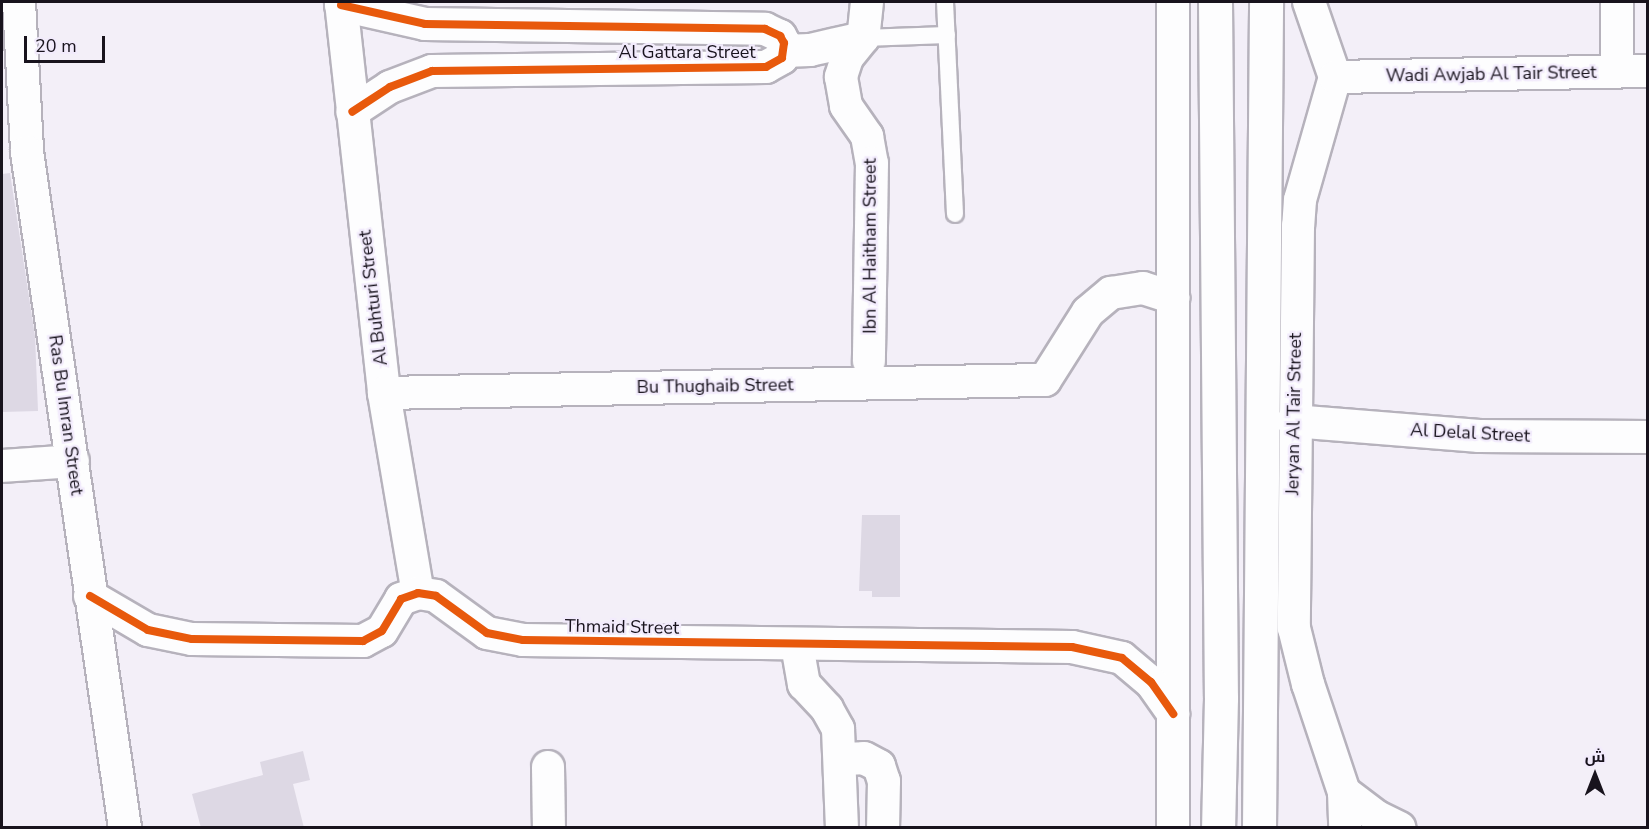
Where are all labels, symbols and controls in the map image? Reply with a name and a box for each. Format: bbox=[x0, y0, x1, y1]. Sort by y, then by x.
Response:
scale bar bbox=[27, 24, 108, 62]
text: 20 m bbox=[35, 34, 77, 58]
street label: Al Gattara Street bbox=[618, 41, 756, 63]
street label: Wadi Awjab Al Tair Street bbox=[1385, 61, 1597, 87]
street label: Ibn Al Haitham Street bbox=[859, 158, 881, 334]
street label: Al Buhturi Street bbox=[354, 229, 392, 367]
street label: Ras Bu Imran Street bbox=[44, 333, 88, 497]
street label: Jeryan Al Tair Street bbox=[1282, 333, 1306, 495]
street label: Bu Thughaib Street bbox=[636, 374, 794, 398]
street label: Al Delal Street bbox=[1410, 419, 1530, 447]
street label: Thmaid Street bbox=[565, 615, 679, 639]
north arrow bbox=[1565, 745, 1625, 805]
text: ش bbox=[1585, 746, 1605, 768]

